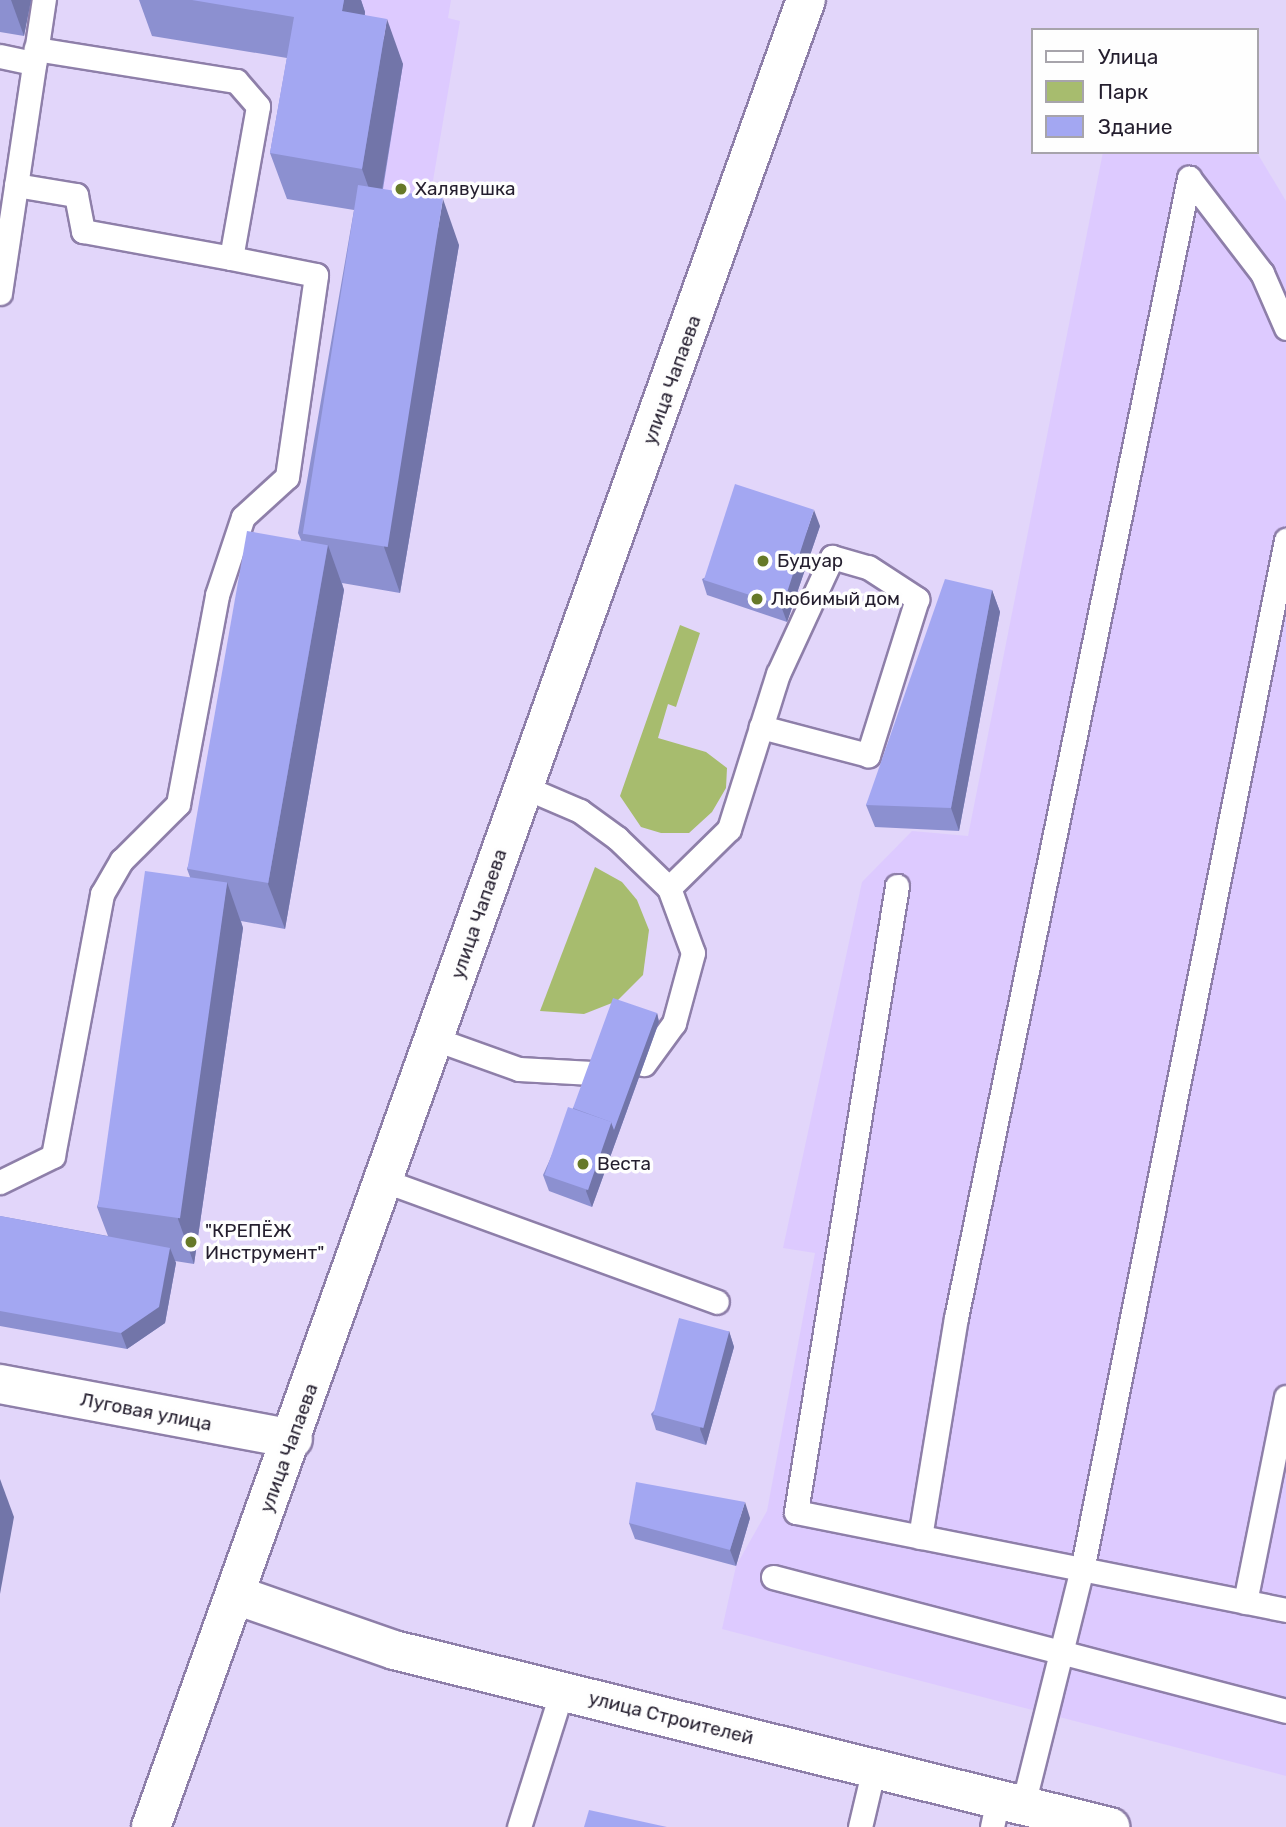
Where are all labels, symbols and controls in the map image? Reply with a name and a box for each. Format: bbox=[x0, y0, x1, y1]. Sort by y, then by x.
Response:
legend bbox=[1030, 28, 1258, 154]
text: Улица bbox=[1098, 44, 1158, 69]
text: Парк bbox=[1098, 79, 1148, 104]
text: Здание bbox=[1098, 114, 1173, 139]
place label: Халявушка bbox=[415, 178, 516, 200]
marker: Халявушка bbox=[393, 181, 409, 197]
street label: улица Чапаева bbox=[638, 312, 706, 448]
place label: Будуар bbox=[777, 550, 843, 572]
marker: Будуар bbox=[755, 553, 771, 569]
place label: Любимый дом bbox=[771, 588, 900, 610]
marker: Любимый дом bbox=[749, 591, 765, 607]
street label: улица Чапаева bbox=[446, 846, 512, 982]
place label: Веста bbox=[597, 1153, 651, 1175]
marker: Веста bbox=[575, 1156, 591, 1172]
place label: "КРЕПЁЖ Инструмент" bbox=[205, 1220, 324, 1264]
marker: "КРЕПЁЖ Инструмент" bbox=[183, 1234, 199, 1250]
street label: улица Чапаева bbox=[255, 1380, 323, 1516]
street label: Луговая улица bbox=[78, 1388, 214, 1436]
street label: улица Строителей bbox=[586, 1686, 756, 1750]

